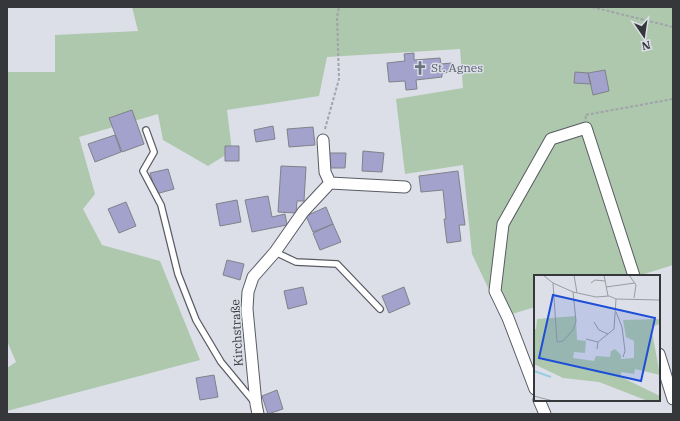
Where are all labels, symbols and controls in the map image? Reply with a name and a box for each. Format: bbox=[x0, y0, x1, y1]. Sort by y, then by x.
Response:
north arrow bbox=[624, 16, 664, 56]
text: N bbox=[640, 38, 652, 54]
church icon: St. Agnes bbox=[412, 60, 428, 76]
place label: St. Agnes bbox=[431, 60, 483, 75]
inset map bbox=[534, 275, 660, 401]
street label: Kirchstraße bbox=[227, 299, 246, 367]

